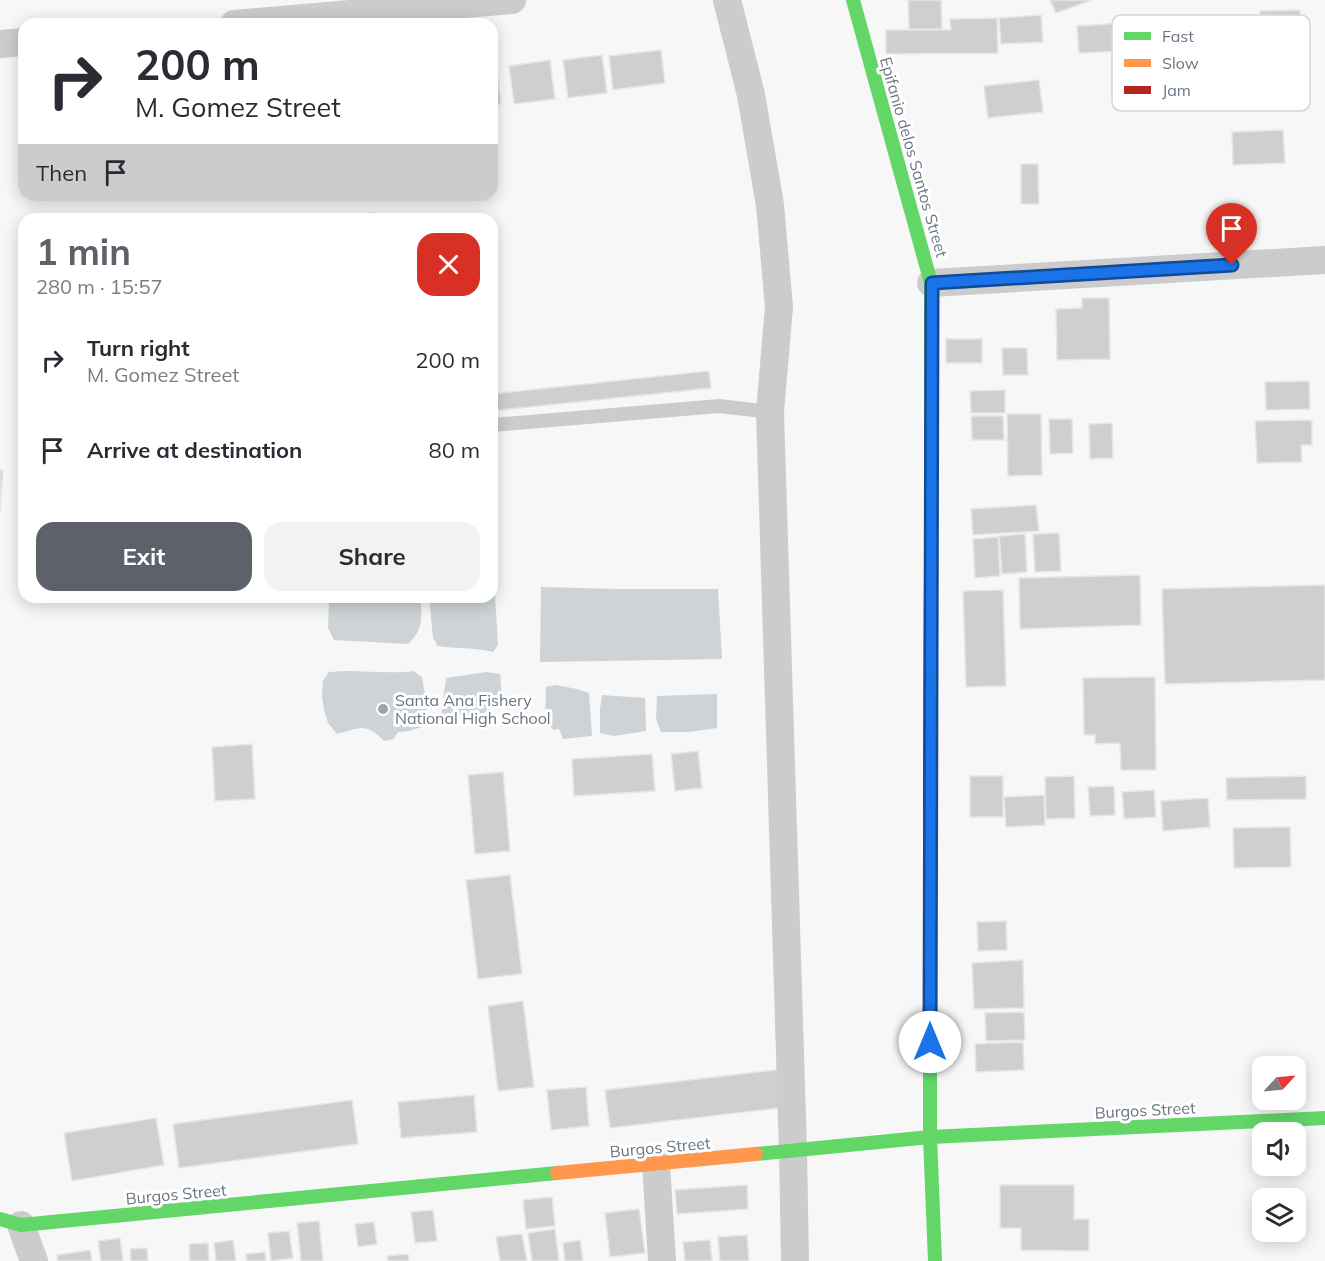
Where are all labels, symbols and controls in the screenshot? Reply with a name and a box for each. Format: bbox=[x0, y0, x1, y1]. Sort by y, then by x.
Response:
legend bbox=[1112, 15, 1310, 111]
text: Fast bbox=[1162, 26, 1194, 46]
text: 200 m bbox=[135, 38, 260, 91]
icon: right bbox=[36, 42, 114, 120]
text: Slow bbox=[1162, 53, 1199, 73]
street label: Epifanio delos Santos Street bbox=[876, 54, 952, 260]
text: Jam bbox=[1162, 80, 1191, 100]
text: M. Gomez Street bbox=[135, 90, 341, 124]
icon: arrive bbox=[99, 156, 132, 189]
text: Then bbox=[36, 159, 87, 187]
pin bbox=[1206, 203, 1257, 265]
icon: arrive bbox=[1215, 212, 1248, 245]
text: 1 min bbox=[36, 229, 131, 274]
button: close bbox=[417, 233, 480, 296]
text: 280 m · 15:57 bbox=[36, 274, 162, 299]
text: Turn right bbox=[87, 334, 190, 362]
icon: right bbox=[36, 344, 69, 377]
text: 200 m bbox=[415, 346, 480, 374]
text: M. Gomez Street bbox=[87, 362, 239, 387]
icon: arrive bbox=[36, 434, 69, 467]
text: Arrive at destination bbox=[87, 436, 302, 464]
text: 80 m bbox=[429, 436, 480, 464]
button: Exit bbox=[36, 522, 252, 591]
button: Share bbox=[264, 522, 480, 591]
place label: Santa Ana Fishery National High School bbox=[395, 690, 551, 728]
marker: Santa Ana Fishery National High School bbox=[376, 702, 390, 716]
position arrow bbox=[898, 1010, 962, 1074]
north arrow bbox=[1252, 1056, 1306, 1110]
map controls bbox=[1252, 1056, 1306, 1242]
street label: Burgos Street bbox=[1094, 1097, 1196, 1123]
button: sound bbox=[1252, 1122, 1306, 1176]
street label: Burgos Street bbox=[609, 1133, 712, 1161]
street label: Burgos Street bbox=[125, 1180, 228, 1208]
button: layers bbox=[1252, 1188, 1306, 1242]

